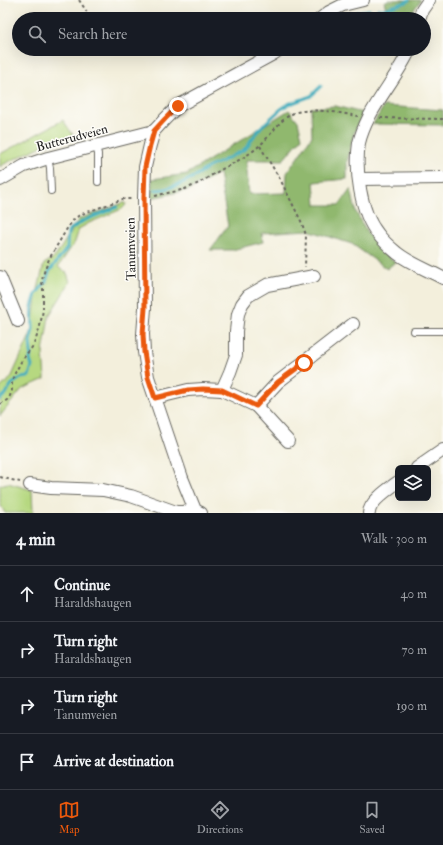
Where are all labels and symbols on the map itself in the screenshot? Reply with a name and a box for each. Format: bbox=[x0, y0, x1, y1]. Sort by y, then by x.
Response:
route end bbox=[169, 97, 187, 115]
street label: Butterudveien bbox=[34, 121, 110, 155]
street label: Tanumveien bbox=[122, 217, 140, 281]
route start bbox=[295, 354, 313, 372]

